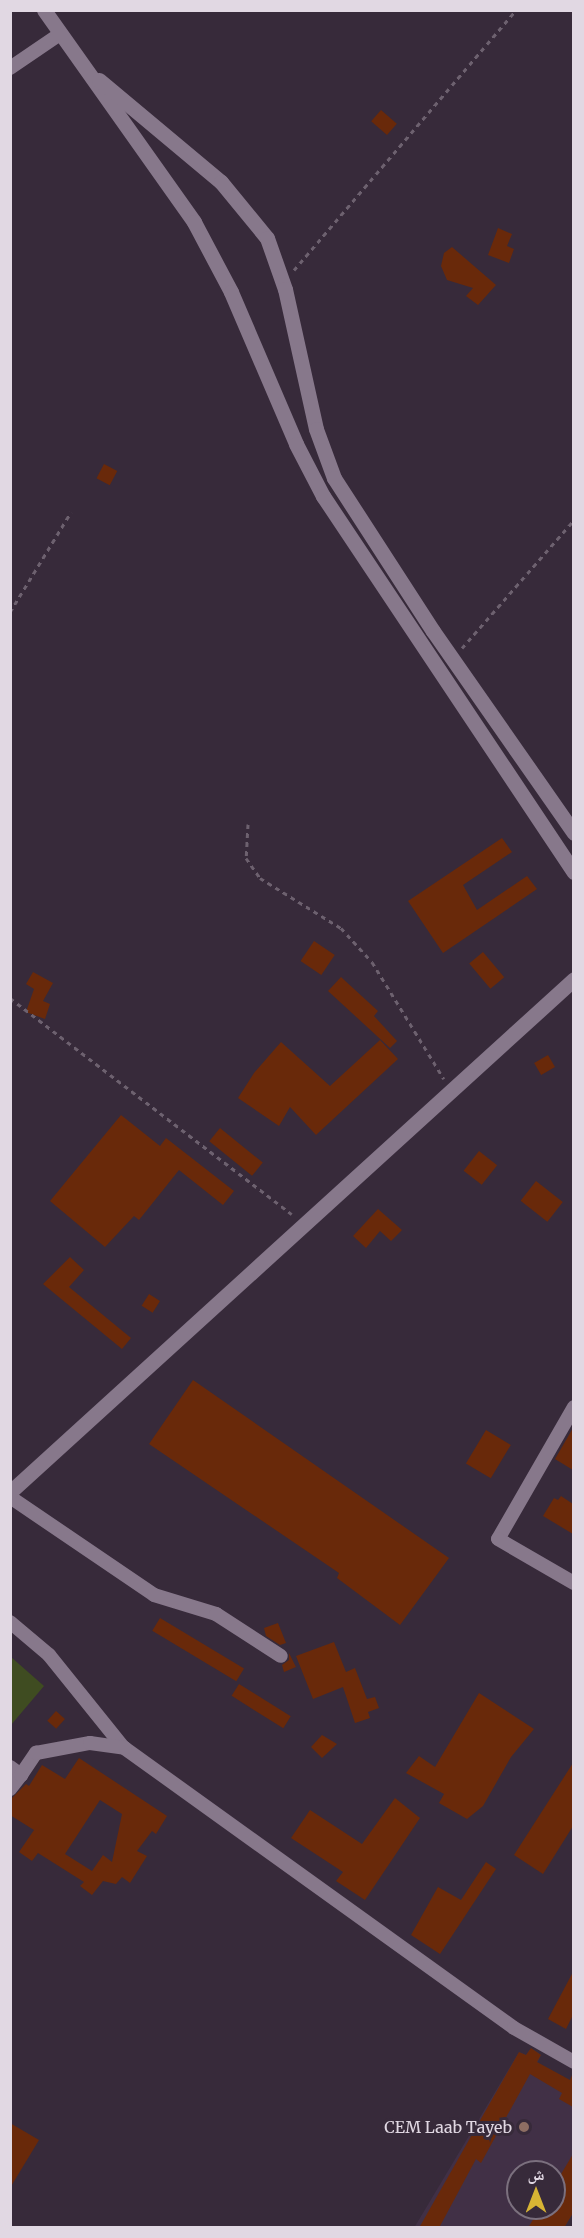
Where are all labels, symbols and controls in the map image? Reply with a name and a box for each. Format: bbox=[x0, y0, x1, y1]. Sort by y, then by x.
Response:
place label: CEM Laab Tayeb bbox=[384, 2117, 512, 2137]
marker: CEM Laab Tayeb bbox=[517, 2120, 531, 2134]
north arrow bbox=[506, 2160, 566, 2220]
text: ش bbox=[528, 2164, 544, 2184]

